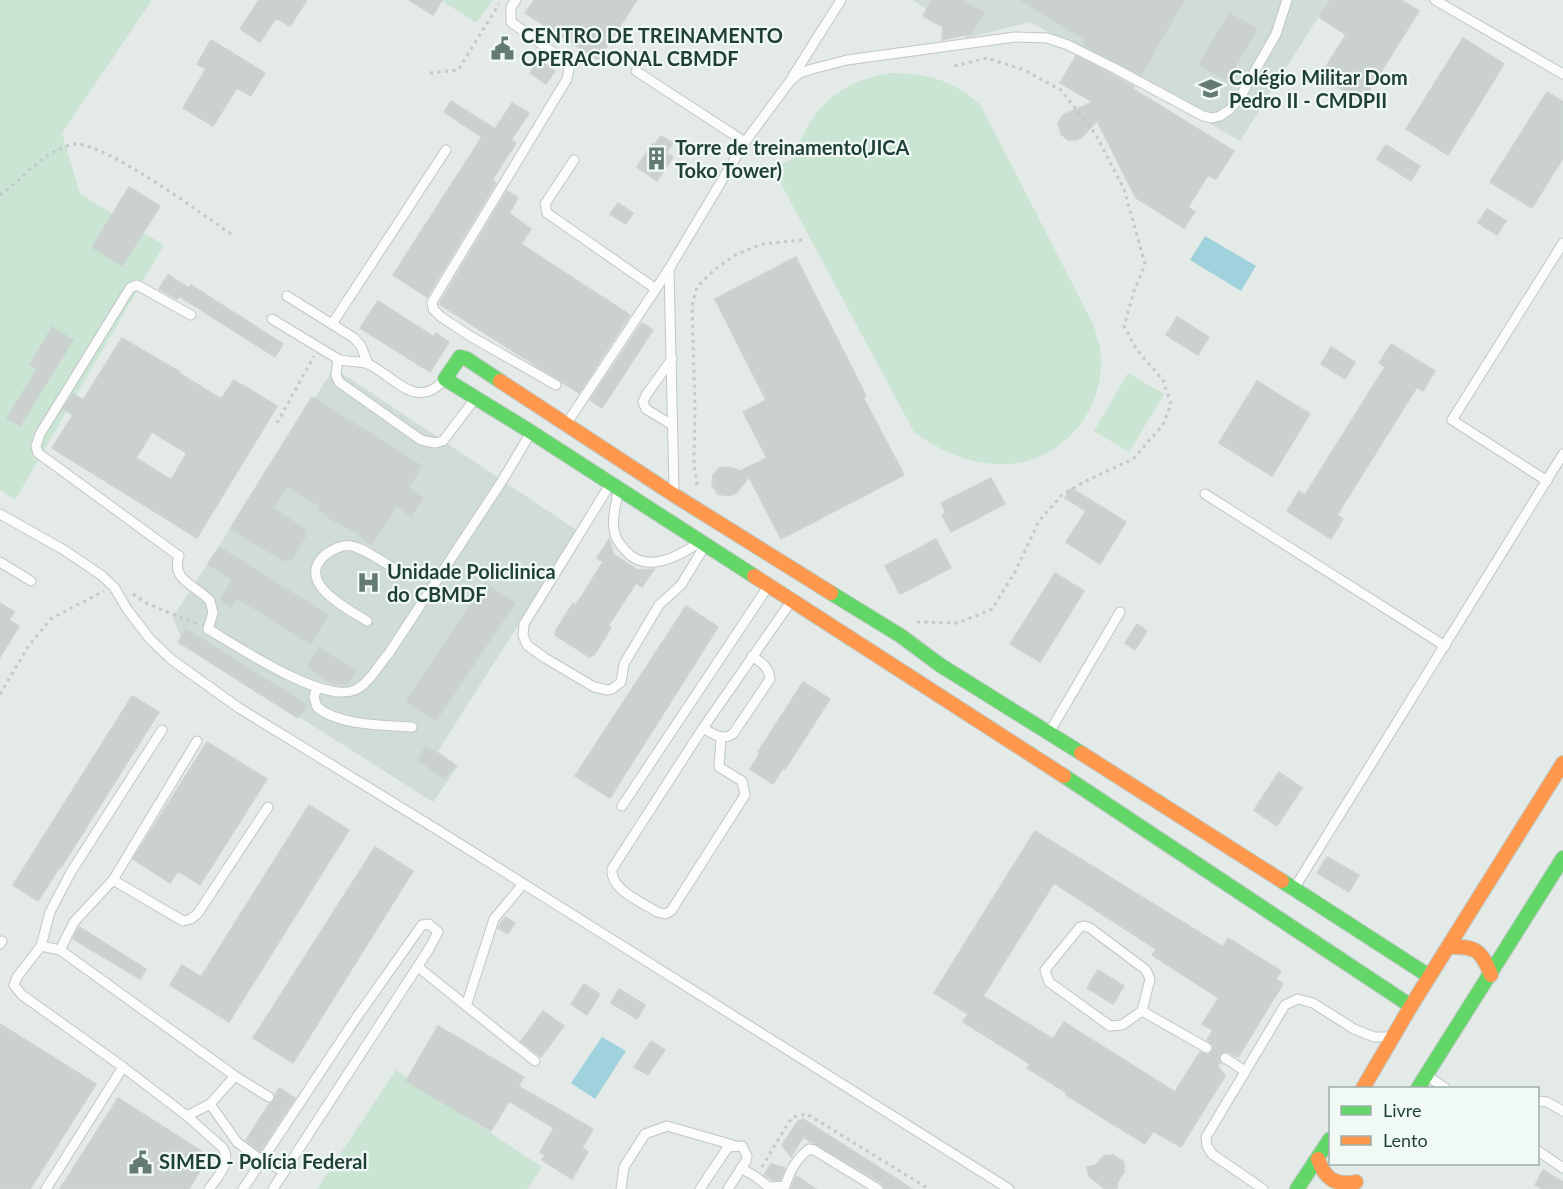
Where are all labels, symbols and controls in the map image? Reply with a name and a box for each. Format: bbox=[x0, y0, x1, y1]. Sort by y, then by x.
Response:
place label: CENTRO DE TREINAMENTO OPERACIONAL CBMDF bbox=[521, 23, 783, 70]
public building icon: CENTRO DE TREINAMENTO OPERACIONAL CBMDF bbox=[490, 35, 516, 61]
place label: Colégio Militar Dom Pedro II - CMDPII bbox=[1229, 65, 1408, 112]
school or university icon: Colégio Militar Dom Pedro II - CMDPII bbox=[1198, 76, 1224, 102]
place label: Torre de treinamento(JICA Toko Tower) bbox=[675, 135, 910, 182]
building icon: Torre de treinamento(JICA Toko Tower) bbox=[644, 146, 670, 172]
place label: Unidade Policlinica do CBMDF bbox=[387, 559, 556, 606]
hospital icon: Unidade Policlinica do CBMDF bbox=[356, 570, 382, 596]
legend bbox=[1329, 1087, 1539, 1165]
text: Livre bbox=[1383, 1099, 1422, 1121]
text: Lento bbox=[1383, 1129, 1428, 1151]
public building icon: SIMED - Polícia Federal bbox=[128, 1149, 154, 1175]
place label: SIMED - Polícia Federal bbox=[159, 1149, 367, 1173]

